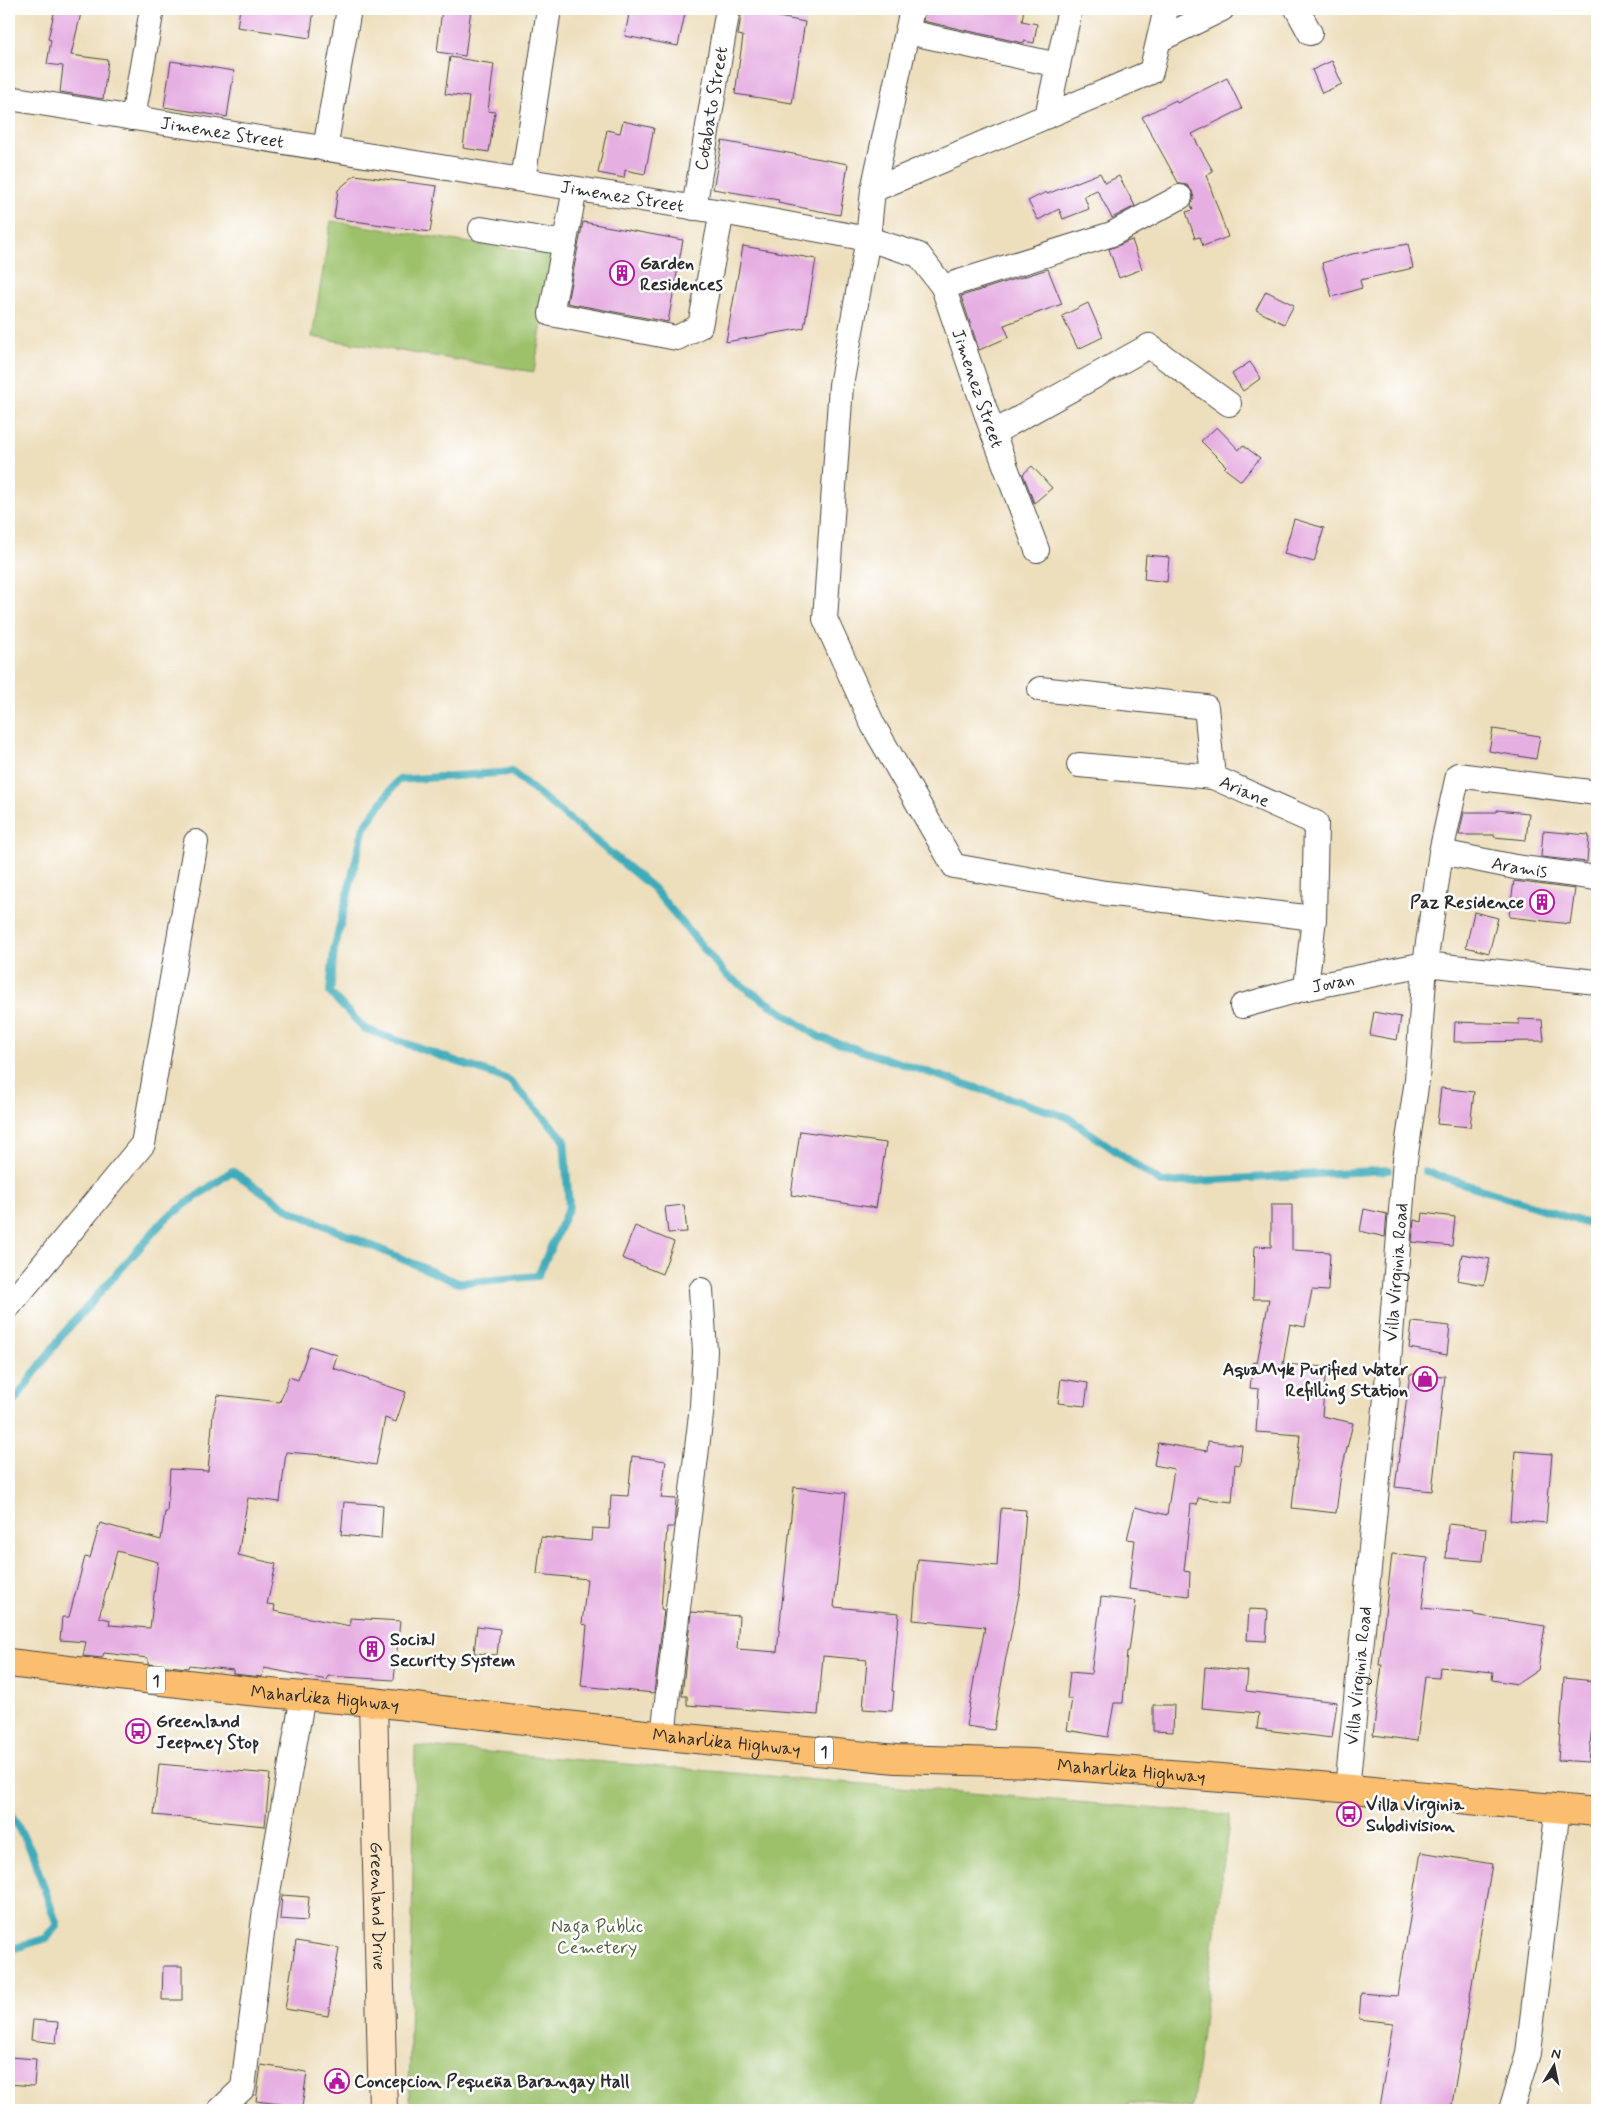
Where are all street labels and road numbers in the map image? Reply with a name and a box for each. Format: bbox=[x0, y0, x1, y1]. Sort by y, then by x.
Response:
street label: Cotabato Street bbox=[690, 45, 734, 172]
street label: Jimenez Street bbox=[159, 111, 286, 155]
street label: Jimenez Street bbox=[559, 175, 686, 219]
street label: Jimenez Street bbox=[945, 326, 1009, 452]
street label: Ariane bbox=[1215, 770, 1273, 814]
street label: Aramis bbox=[1489, 852, 1549, 884]
street label: Jovan bbox=[1310, 968, 1357, 1000]
street label: Villa Virginia Road bbox=[1380, 1202, 1415, 1343]
street label: Villa Virginia Road bbox=[1340, 1605, 1378, 1746]
road number: 1 bbox=[147, 1666, 165, 1694]
street label: Maharlika Highway bbox=[250, 1680, 400, 1718]
street label: Maharlika Highway bbox=[651, 1724, 802, 1762]
road number: 1 bbox=[815, 1738, 833, 1764]
street label: Maharlika Highway bbox=[1056, 1754, 1206, 1790]
street label: Greenland Drive bbox=[363, 1841, 391, 1970]

